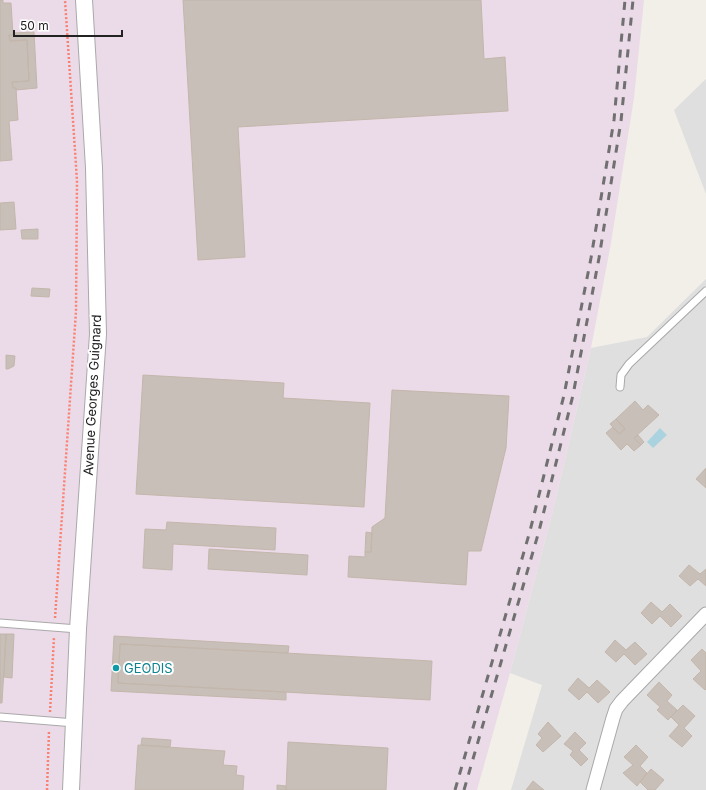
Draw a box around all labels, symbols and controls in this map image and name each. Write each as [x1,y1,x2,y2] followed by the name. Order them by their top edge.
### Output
[14,12,122,38] scale bar
[20,18,49,33] text: 50 m
[80,314,104,476] street label: Avenue Georges Guignard
[124,660,173,676] place label: GEODIS
[111,663,121,673] marker: GEODIS

